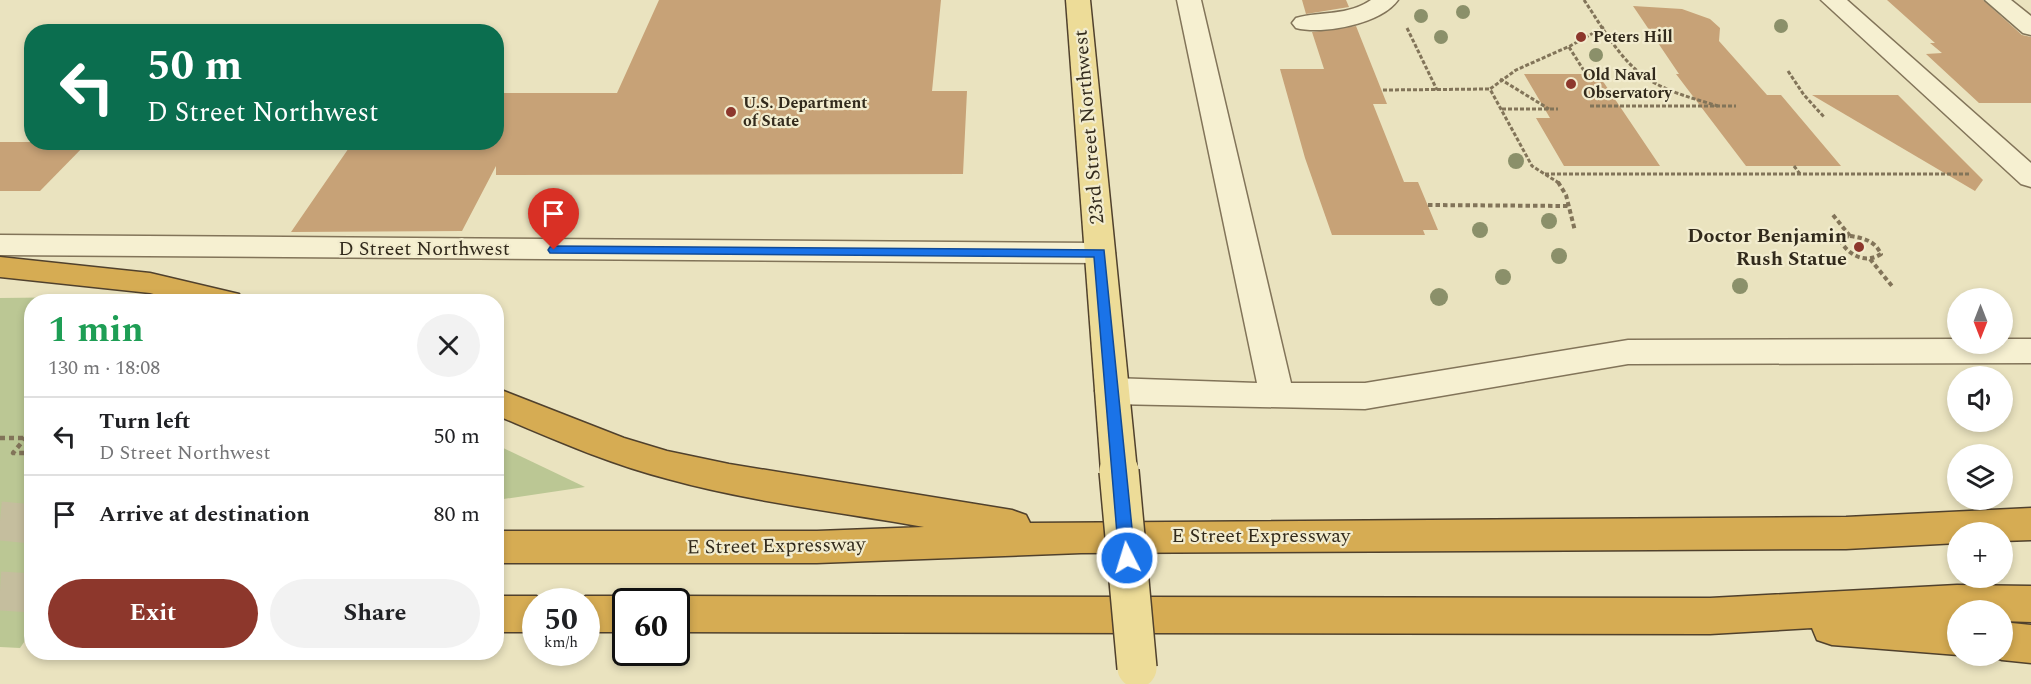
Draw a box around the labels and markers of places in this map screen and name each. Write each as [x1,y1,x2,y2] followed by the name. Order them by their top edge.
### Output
[1593,25,1673,49] place label: Peters Hill
[1574,30,1588,44] marker: Peters Hill
[1583,63,1673,105] place label: Old Naval Observatory
[1564,77,1578,91] marker: Old Naval Observatory
[743,91,868,133] place label: U.S. Department of State
[724,105,738,119] marker: U.S. Department of State
[528,188,579,250] pin
[1687,221,1847,274] place label: Doctor Benjamin Rush Statue
[1852,240,1866,254] marker: Doctor Benjamin Rush Statue

